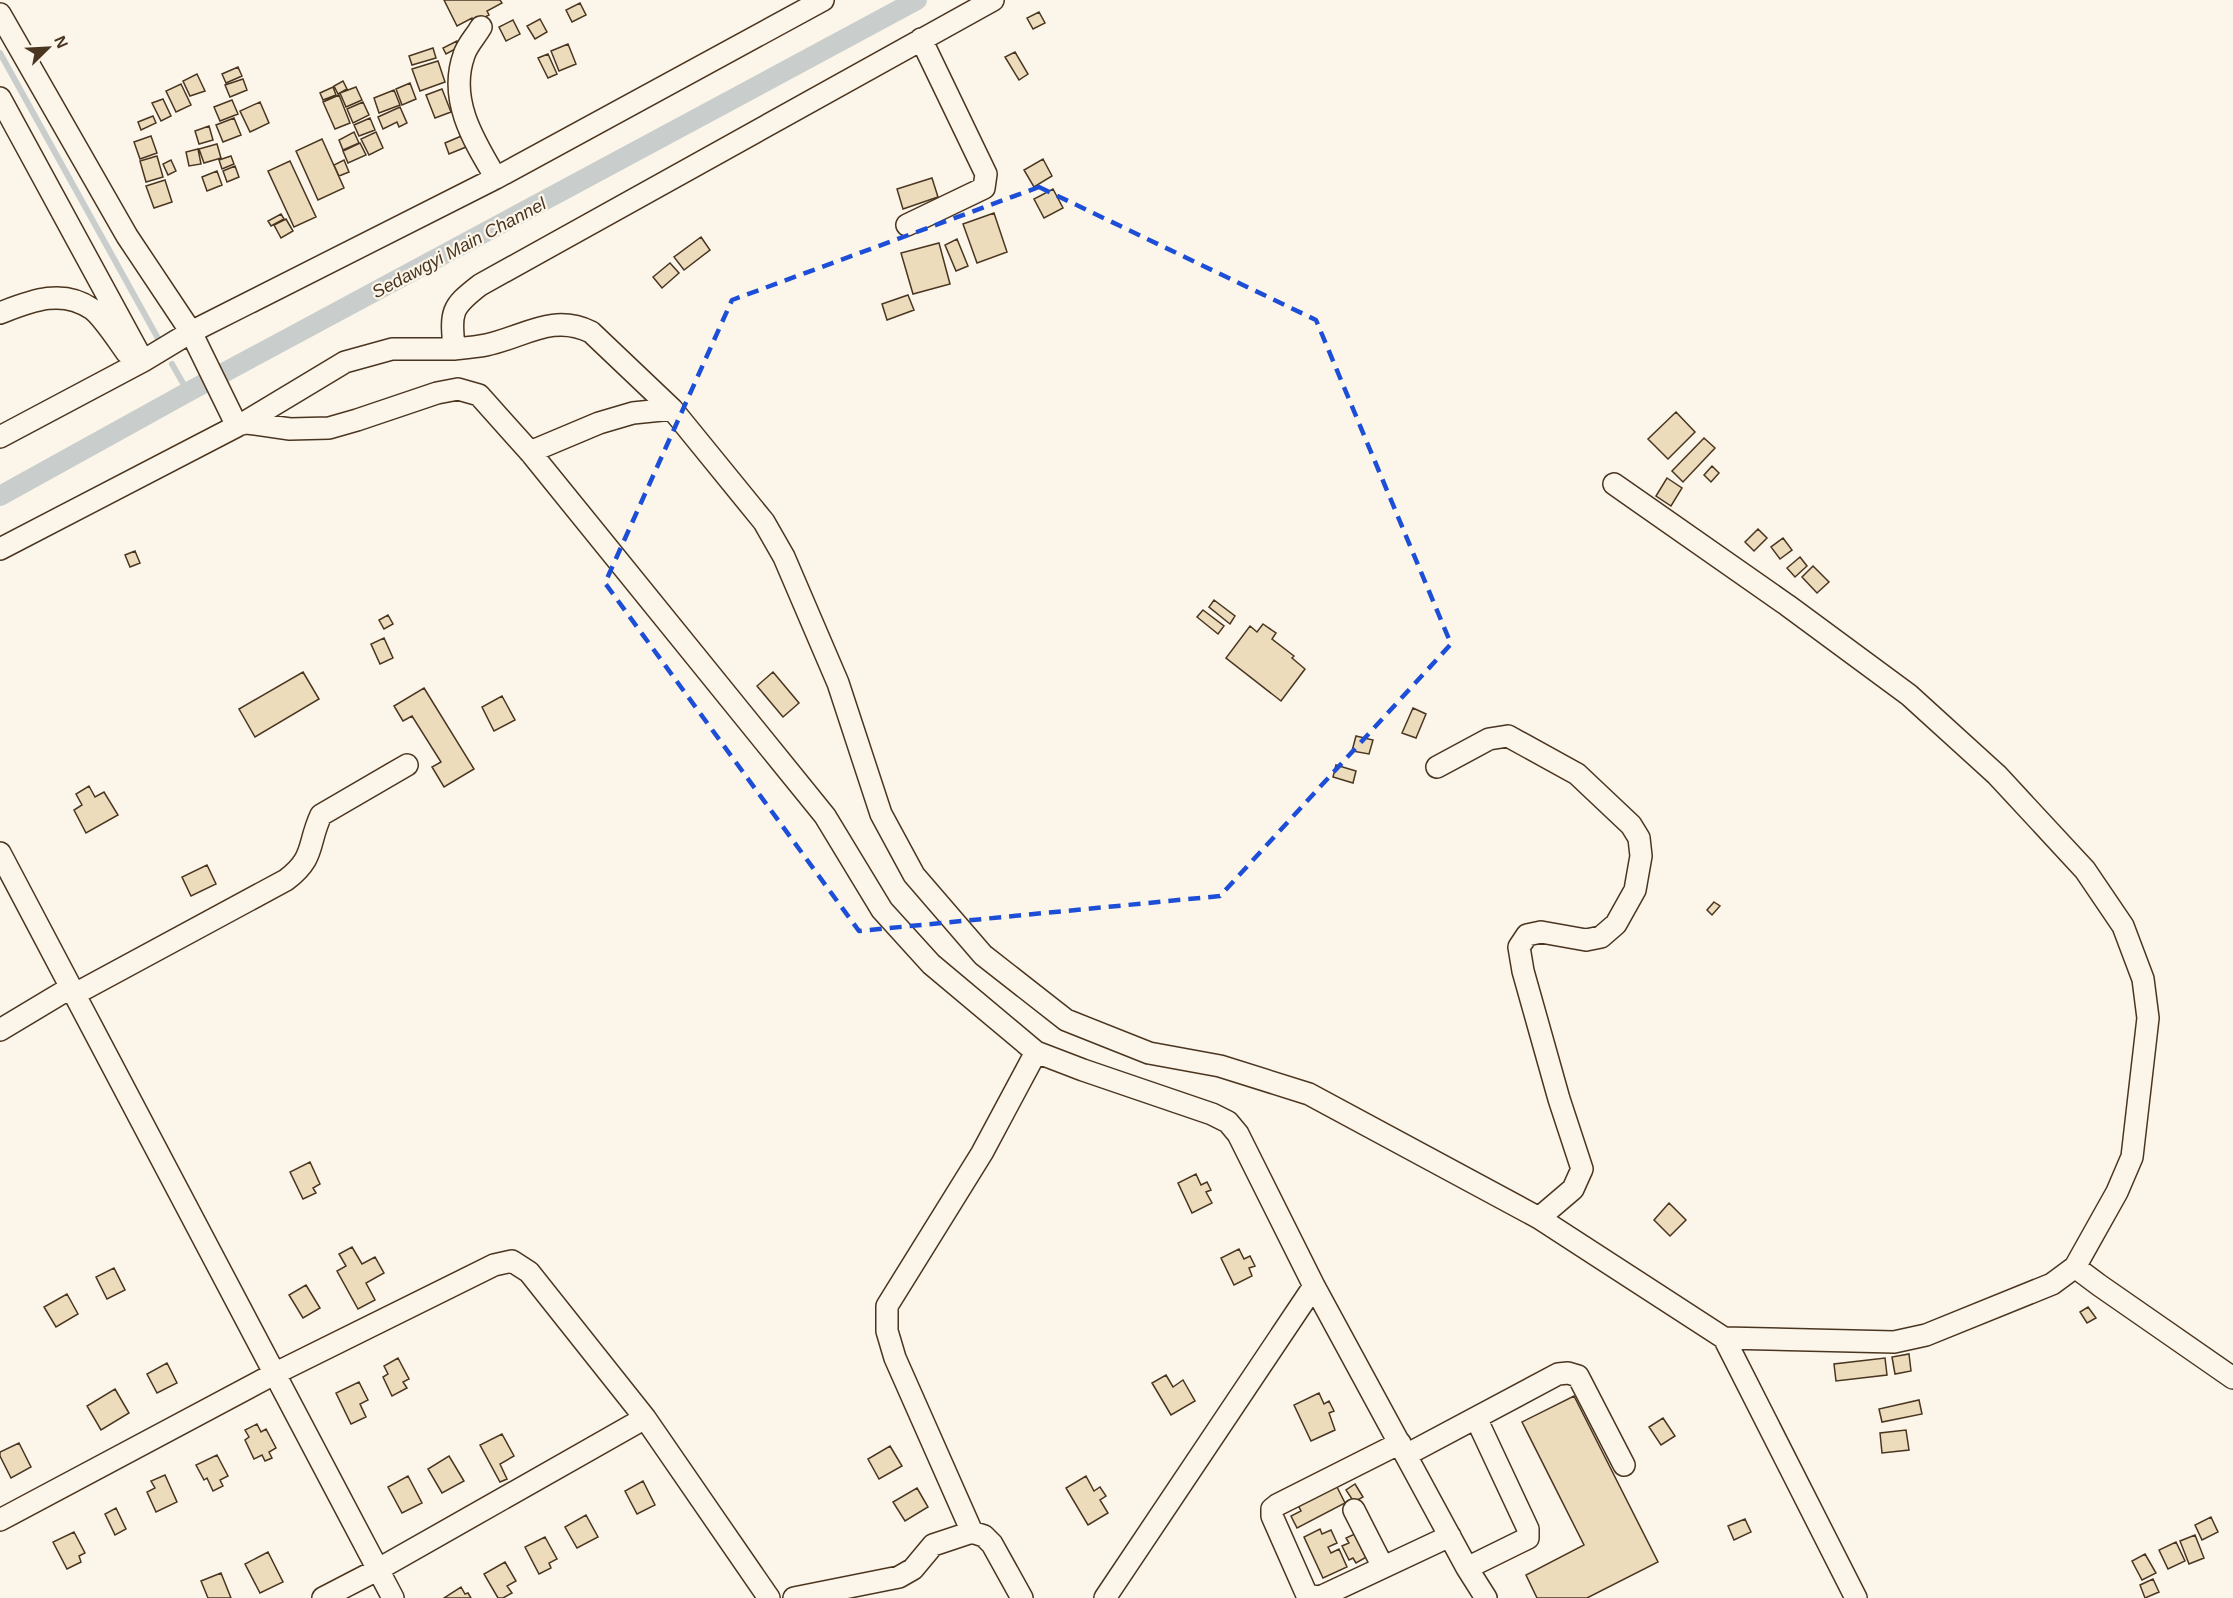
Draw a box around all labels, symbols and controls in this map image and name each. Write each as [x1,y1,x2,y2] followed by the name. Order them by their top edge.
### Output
[18,18,78,78] north arrow
[51,33,71,51] text: N
[369,193,550,302] water label: Sedawgyi Main Channel

